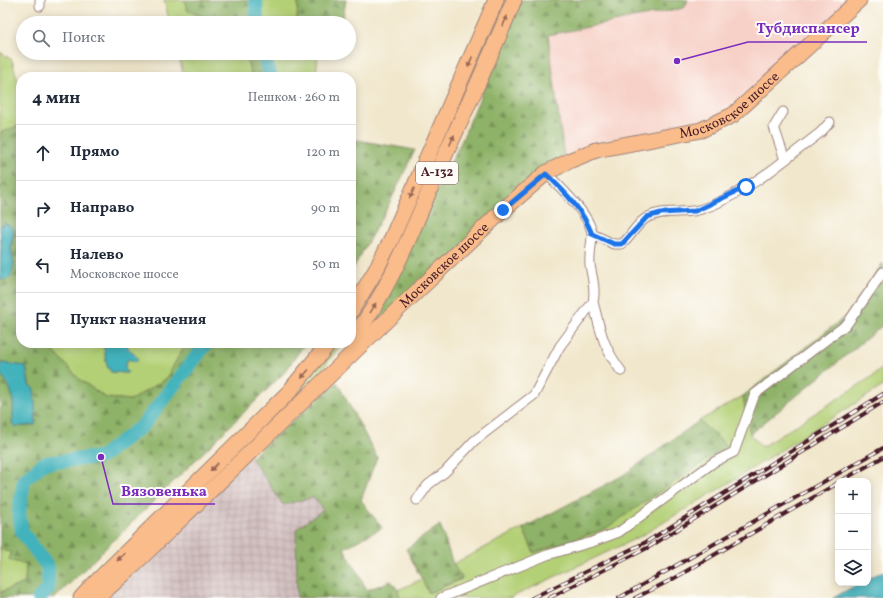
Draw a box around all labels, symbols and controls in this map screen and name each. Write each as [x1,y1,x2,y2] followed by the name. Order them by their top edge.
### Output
[503,15,509,27] one-way arrow
[748,15,867,42] callout: Тубдиспансер
[16,16,356,60] search box
[756,19,860,40] text: Тубдиспансер
[30,27,52,49] icon: search
[62,28,105,49] text: Поиск
[467,56,473,68] one-way arrow
[678,67,784,143] street label: Московское шоссе
[32,87,80,110] text: 4 мин
[248,89,340,107] text: Пешком · 260 m
[449,134,455,145] one-way arrow
[32,142,54,164] icon: ahead
[70,142,119,163] text: Прямо
[306,144,340,162] text: 120 m
[416,162,458,184] road number: А-132
[737,178,755,196] route start
[409,188,415,199] one-way arrow
[32,198,54,220] icon: right
[70,198,134,219] text: Направо
[311,200,340,218] text: 90 m
[494,201,512,219] route end
[395,218,494,313] street label: Московское шоссе
[70,245,124,266] text: Налево
[32,254,54,276] icon: left
[312,256,340,274] text: 50 m
[70,266,179,284] text: Московское шоссе
[369,302,376,314] one-way arrow
[32,310,54,332] icon: arrive
[70,310,206,331] text: Пункт назначения
[300,368,309,379] one-way arrow
[209,462,219,472] one-way arrow
[113,477,215,504] callout: Вязовенька
[835,478,871,586] map controls
[835,478,871,514] button: +
[121,482,207,503] text: Вязовенька
[835,514,871,550] button: −
[835,550,871,586] button: layers
[116,553,126,562] one-way arrow

